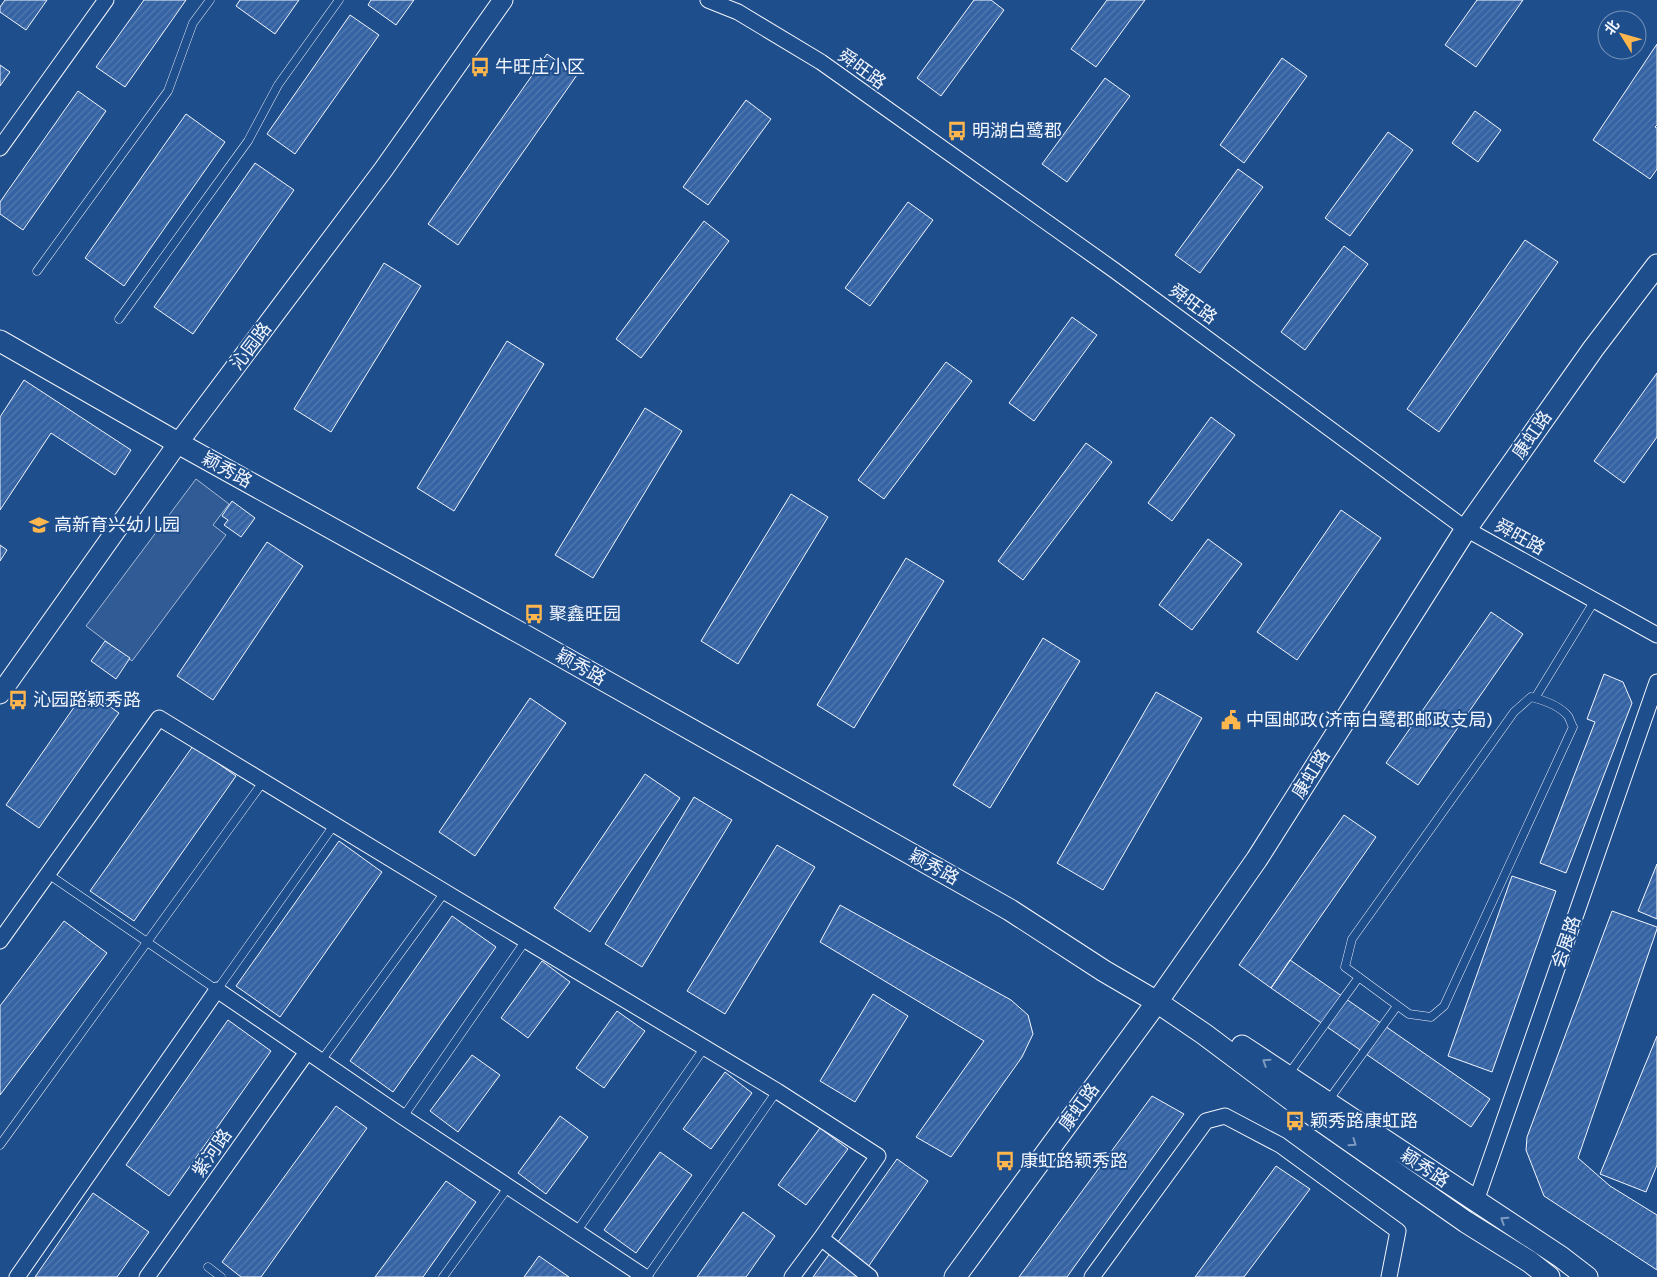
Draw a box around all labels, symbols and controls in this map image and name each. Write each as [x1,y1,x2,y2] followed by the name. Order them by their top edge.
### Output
[1597,10,1647,60] north arrow
[1601,17,1623,38] text: 北
[834,44,890,94] street label: 舜旺路
[469,56,491,78] bus stop icon: 牛旺庄小区
[495,56,585,78] place label: 牛旺庄小区
[946,120,968,142] bus stop icon: 明湖白鹭郡
[972,120,1062,142] place label: 明湖白鹭郡
[1165,279,1221,329] street label: 舜旺路
[226,318,276,374] street label: 沁园路
[1508,407,1556,463] street label: 康虹路
[198,447,256,493] street label: 颖秀路
[28,514,50,536] school or university icon: 高新育兴幼儿园
[54,514,180,536] place label: 高新育兴幼儿园
[1491,514,1549,560] street label: 舜旺路
[523,603,545,625] bus stop icon: 聚鑫旺园
[549,603,621,625] place label: 聚鑫旺园
[552,644,610,690] street label: 颖秀路
[7,689,29,711] bus stop icon: 沁园路颖秀路
[33,689,141,711] place label: 沁园路颖秀路
[1220,709,1242,731] public building icon: 中国邮政(济南白鹭郡邮政支局)
[1246,709,1493,731] place label: 中国邮政(济南白鹭郡邮政支局)
[1287,745,1335,803] street label: 康虹路
[905,844,963,890] street label: 颖秀路
[1547,913,1585,971] street label: 会展路
[1263,1059,1272,1069] one-way arrow
[1054,1079,1104,1135] street label: 康虹路
[1284,1110,1306,1132] bus stop icon: 颖秀路康虹路
[1310,1110,1418,1132] place label: 颖秀路康虹路
[188,1125,236,1181] street label: 紫河路
[1347,1137,1357,1146] one-way arrow
[1396,1144,1454,1192] street label: 颖秀路
[994,1150,1016,1172] bus stop icon: 康虹路颖秀路
[1020,1150,1128,1172] place label: 康虹路颖秀路
[1500,1217,1510,1226] one-way arrow

